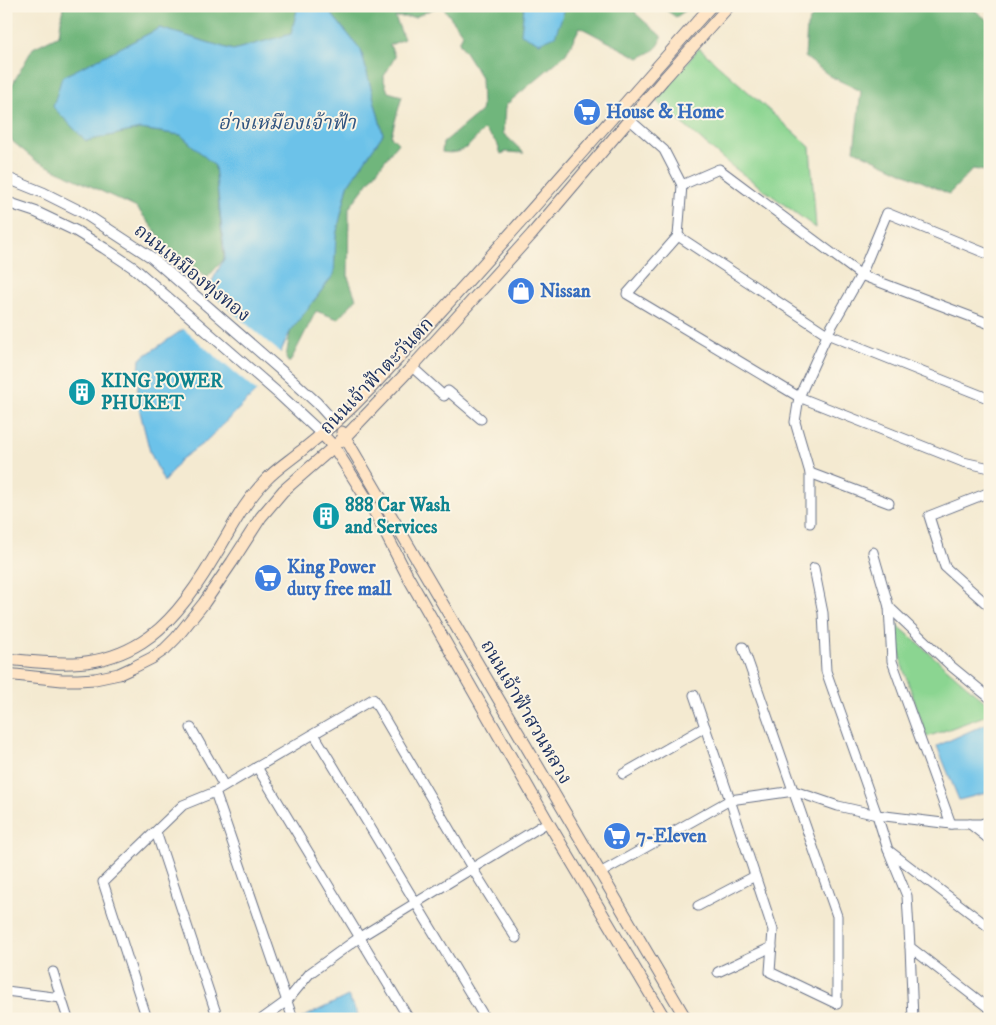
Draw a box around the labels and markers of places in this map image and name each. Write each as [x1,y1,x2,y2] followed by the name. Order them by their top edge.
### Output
[572,97,602,127] supermarket icon: House & Home
[606,101,724,124] place label: House & Home
[506,276,536,306] shop icon: Nissan
[540,280,592,303] place label: Nissan
[101,370,223,415] place label: KING POWER PHUKET
[67,377,97,407] building icon: KING POWER PHUKET
[345,494,451,539] place label: 888 Car Wash and Services
[311,501,341,531] building icon: 888 Car Wash and Services
[287,556,392,601] place label: King Power duty free mall
[253,563,283,593] supermarket icon: King Power duty free mall
[602,821,632,851] supermarket icon: 7-Eleven
[636,825,708,848] place label: 7-Eleven

